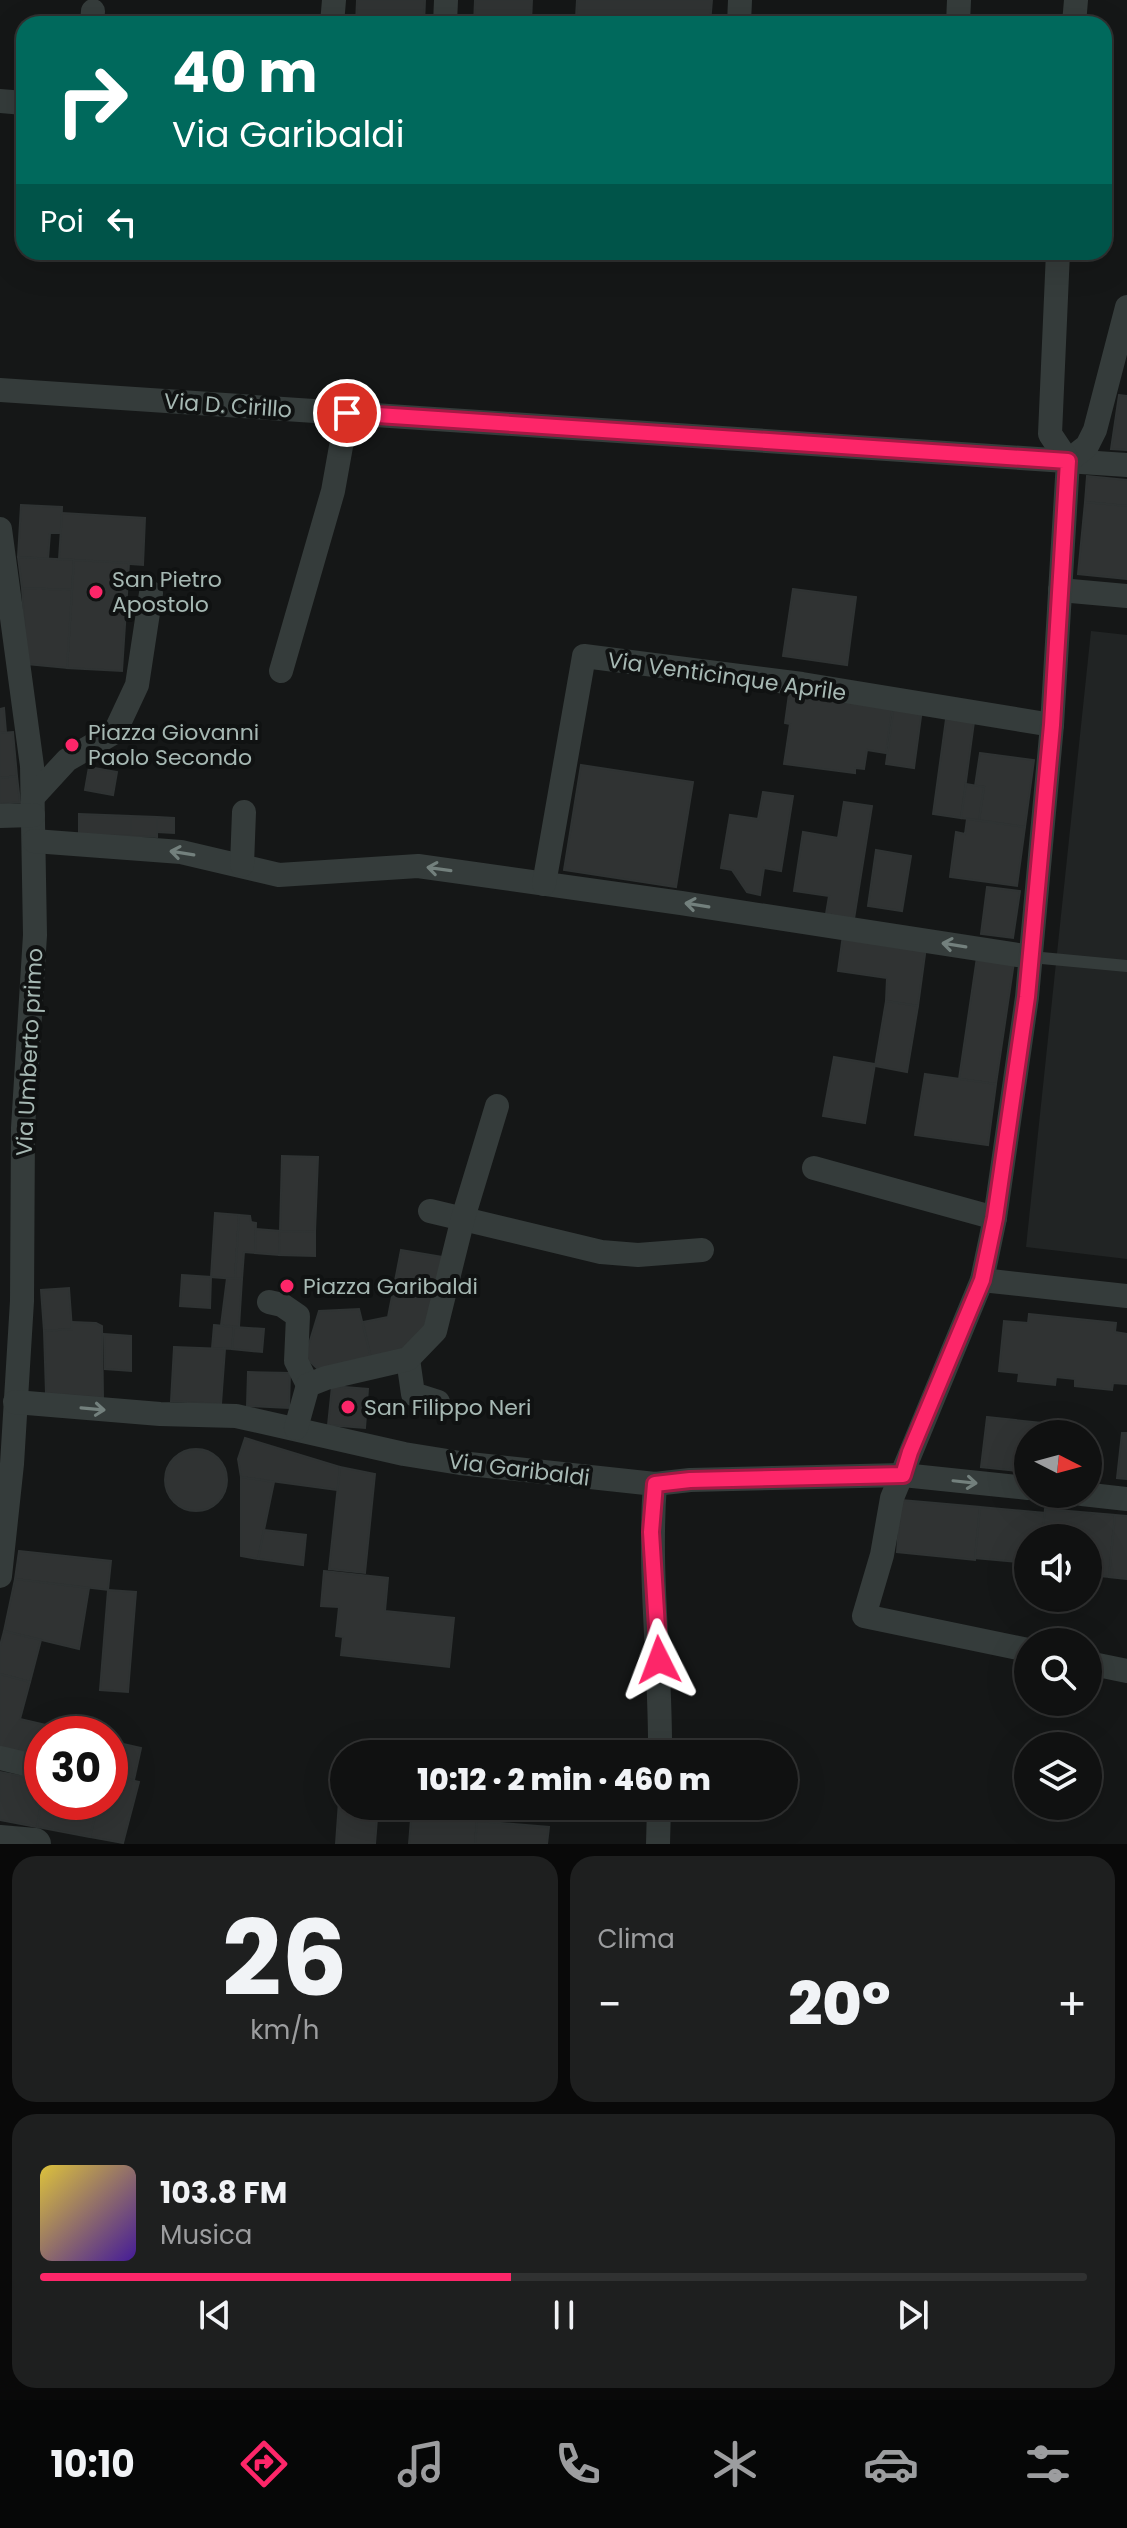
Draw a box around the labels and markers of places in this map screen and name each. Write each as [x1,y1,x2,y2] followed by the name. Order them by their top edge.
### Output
[313,379,381,447] pin
[112,564,222,620] place label: San Pietro Apostolo
[87,583,105,601] marker: San Pietro Apostolo
[88,717,259,773] place label: Piazza Giovanni Paolo Secondo
[63,736,81,754] marker: Piazza Giovanni Paolo Secondo
[303,1271,478,1302] place label: Piazza Garibaldi
[278,1277,296,1295] marker: Piazza Garibaldi
[364,1392,532,1423] place label: San Filippo Neri
[339,1398,357,1416] marker: San Filippo Neri

